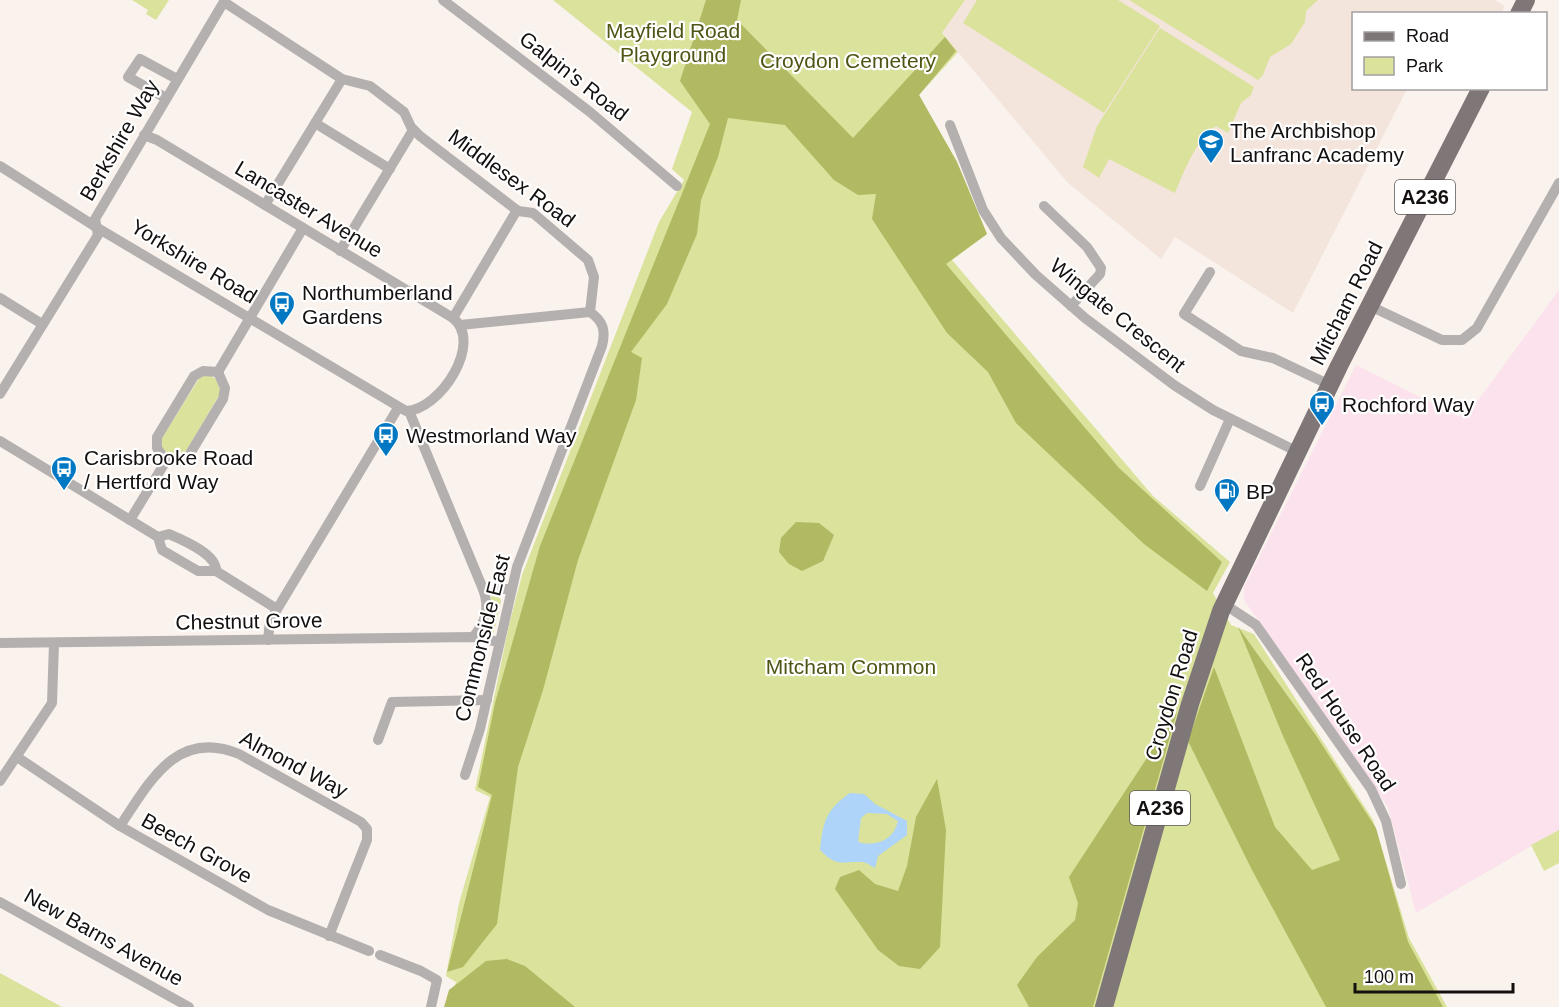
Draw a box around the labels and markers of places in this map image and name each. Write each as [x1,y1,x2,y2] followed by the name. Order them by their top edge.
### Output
[1230,119,1404,166] place label: The Archbishop Lanfranc Academy
[1196,127,1226,165] school or university icon: The Archbishop Lanfranc Academy
[302,281,453,328] place label: Northumberland Gardens
[267,289,297,327] bus stop icon: Northumberland Gardens
[1307,389,1337,427] bus stop icon: Rochford Way
[1342,393,1475,416] place label: Rochford Way
[371,420,401,458] bus stop icon: Westmorland Way
[406,424,577,447] place label: Westmorland Way
[84,446,253,493] place label: Carisbrooke Road / Hertford Way
[49,454,79,492] bus stop icon: Carisbrooke Road / Hertford Way
[1212,476,1242,514] fuel station icon: BP
[1246,480,1274,503] place label: BP

